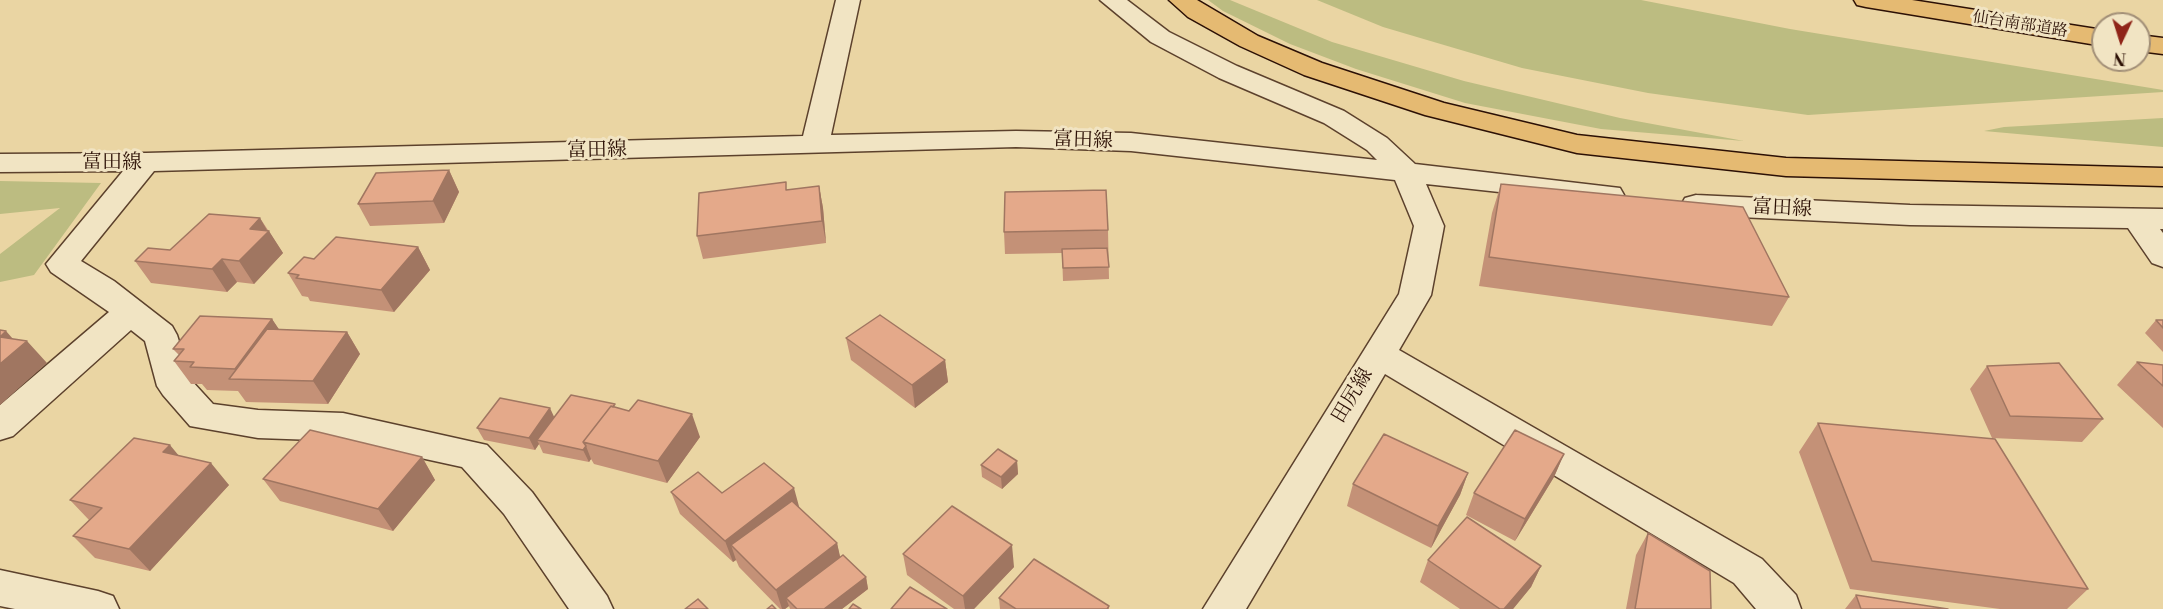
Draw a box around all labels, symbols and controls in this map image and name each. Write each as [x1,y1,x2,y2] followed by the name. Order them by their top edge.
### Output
[1971,8,2069,42] street label: 仙台南部道路
[2091,12,2151,72] north arrow
[2113,48,2127,68] text: N
[1053,128,1113,154] street label: 富田線
[567,138,627,164] street label: 富田線
[82,151,142,175] street label: 富田線
[1751,195,1813,223] street label: 富田線
[1327,364,1379,428] street label: 田尻線

